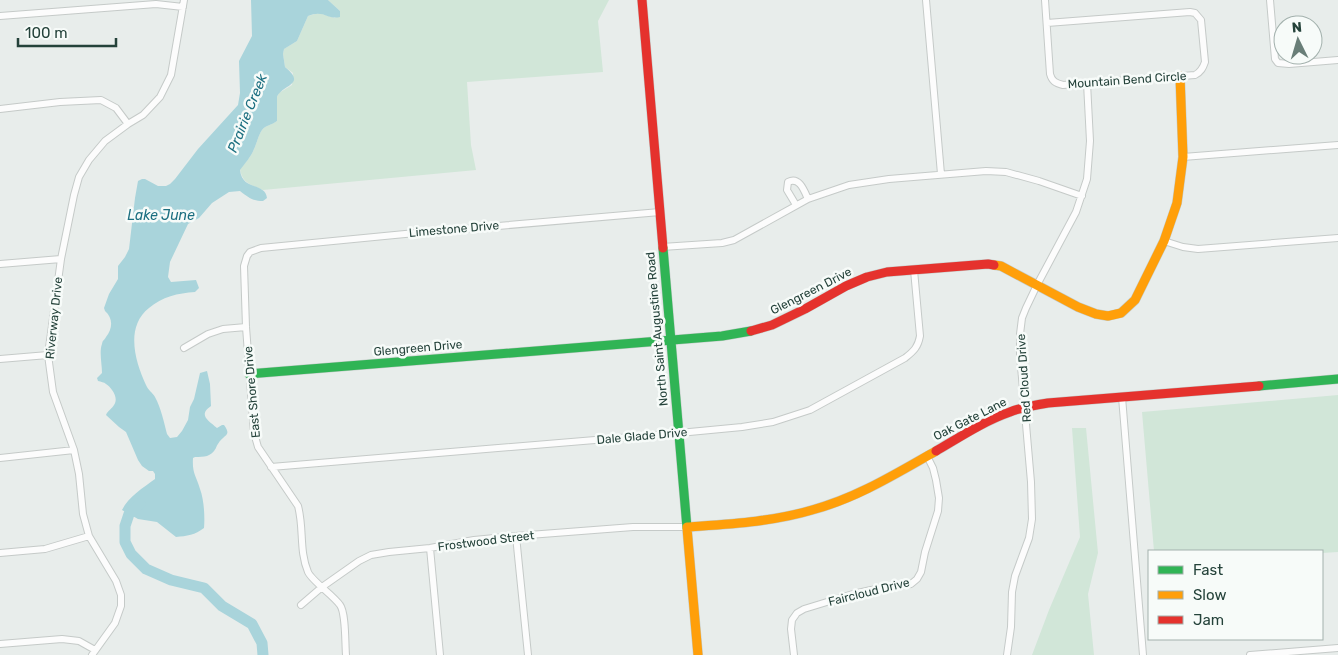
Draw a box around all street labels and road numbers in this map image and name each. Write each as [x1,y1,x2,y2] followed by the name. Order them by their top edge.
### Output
[1067,69,1187,91] street label: Mountain Bend Circle
[408,218,500,240] street label: Limestone Drive
[643,251,671,407] street label: North Saint Augustine Road
[768,264,854,317] street label: Glengreen Drive
[43,276,65,360] street label: Riverway Drive
[1014,333,1034,423] street label: Red Cloud Drive
[373,337,463,359] street label: Glengreen Drive
[241,345,263,439] street label: East Shore Drive
[931,394,1009,443] street label: Oak Gate Lane
[596,425,688,447] street label: Dale Glade Drive
[437,528,535,554] street label: Frostwood Street
[827,575,911,609] street label: Faircloud Drive

